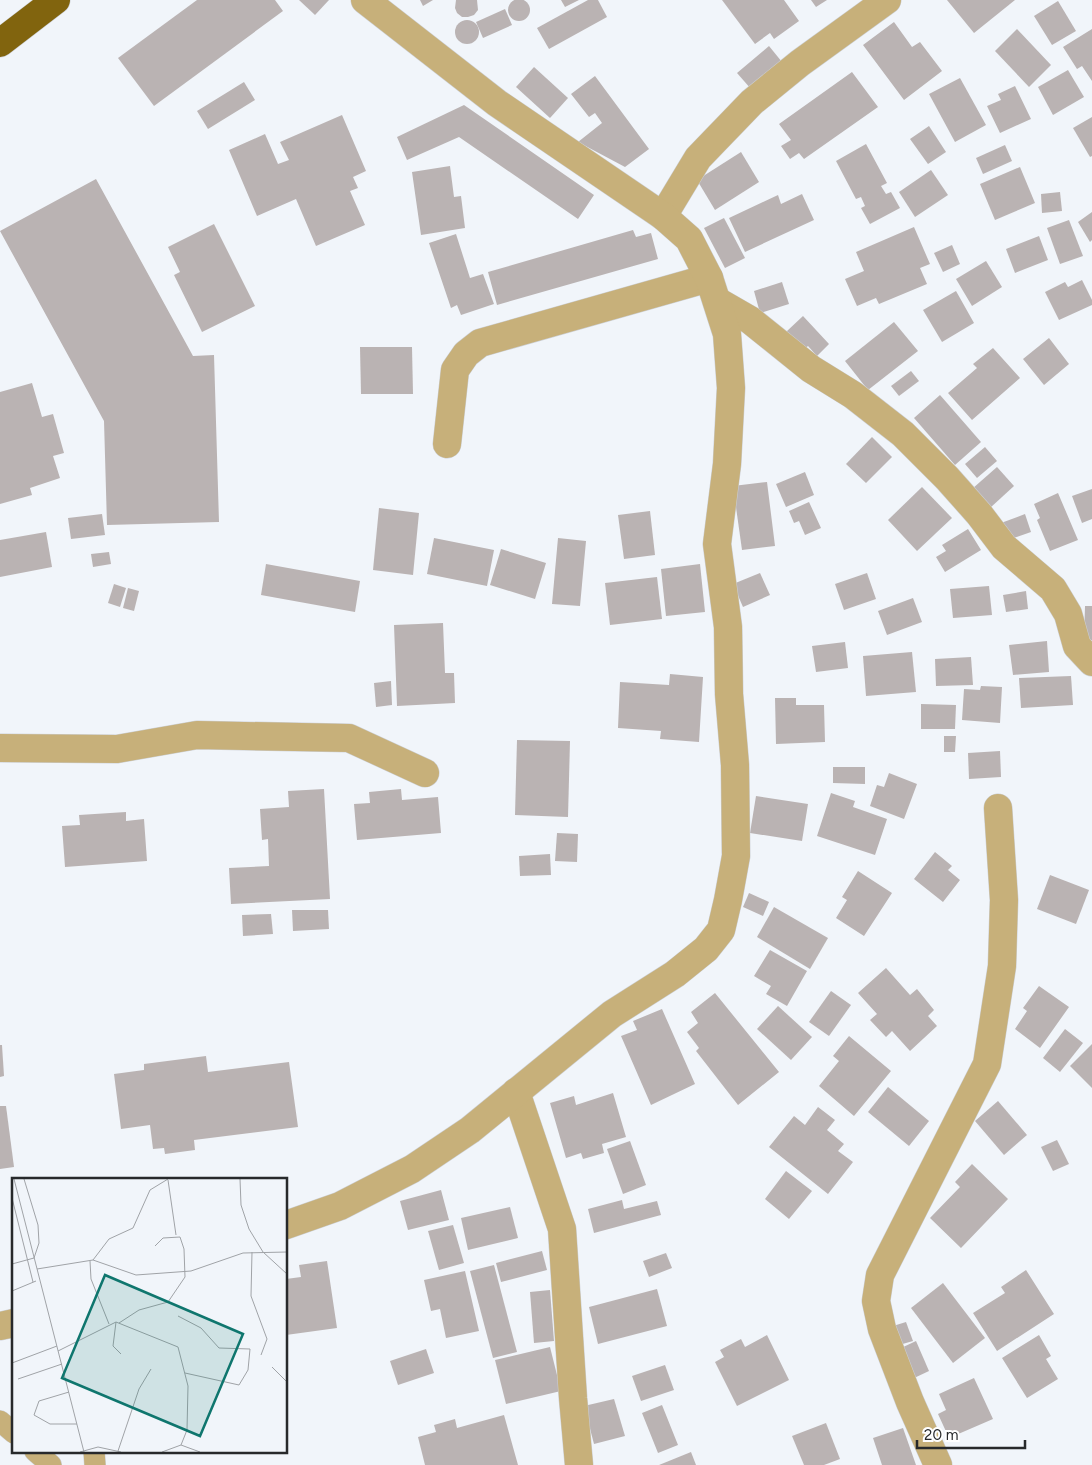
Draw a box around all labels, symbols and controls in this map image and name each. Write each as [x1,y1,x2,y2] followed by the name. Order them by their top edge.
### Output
[12,1178,288,1452] inset map
[917,1418,1024,1450] scale bar
[924,1426,958,1444] text: 20 m

